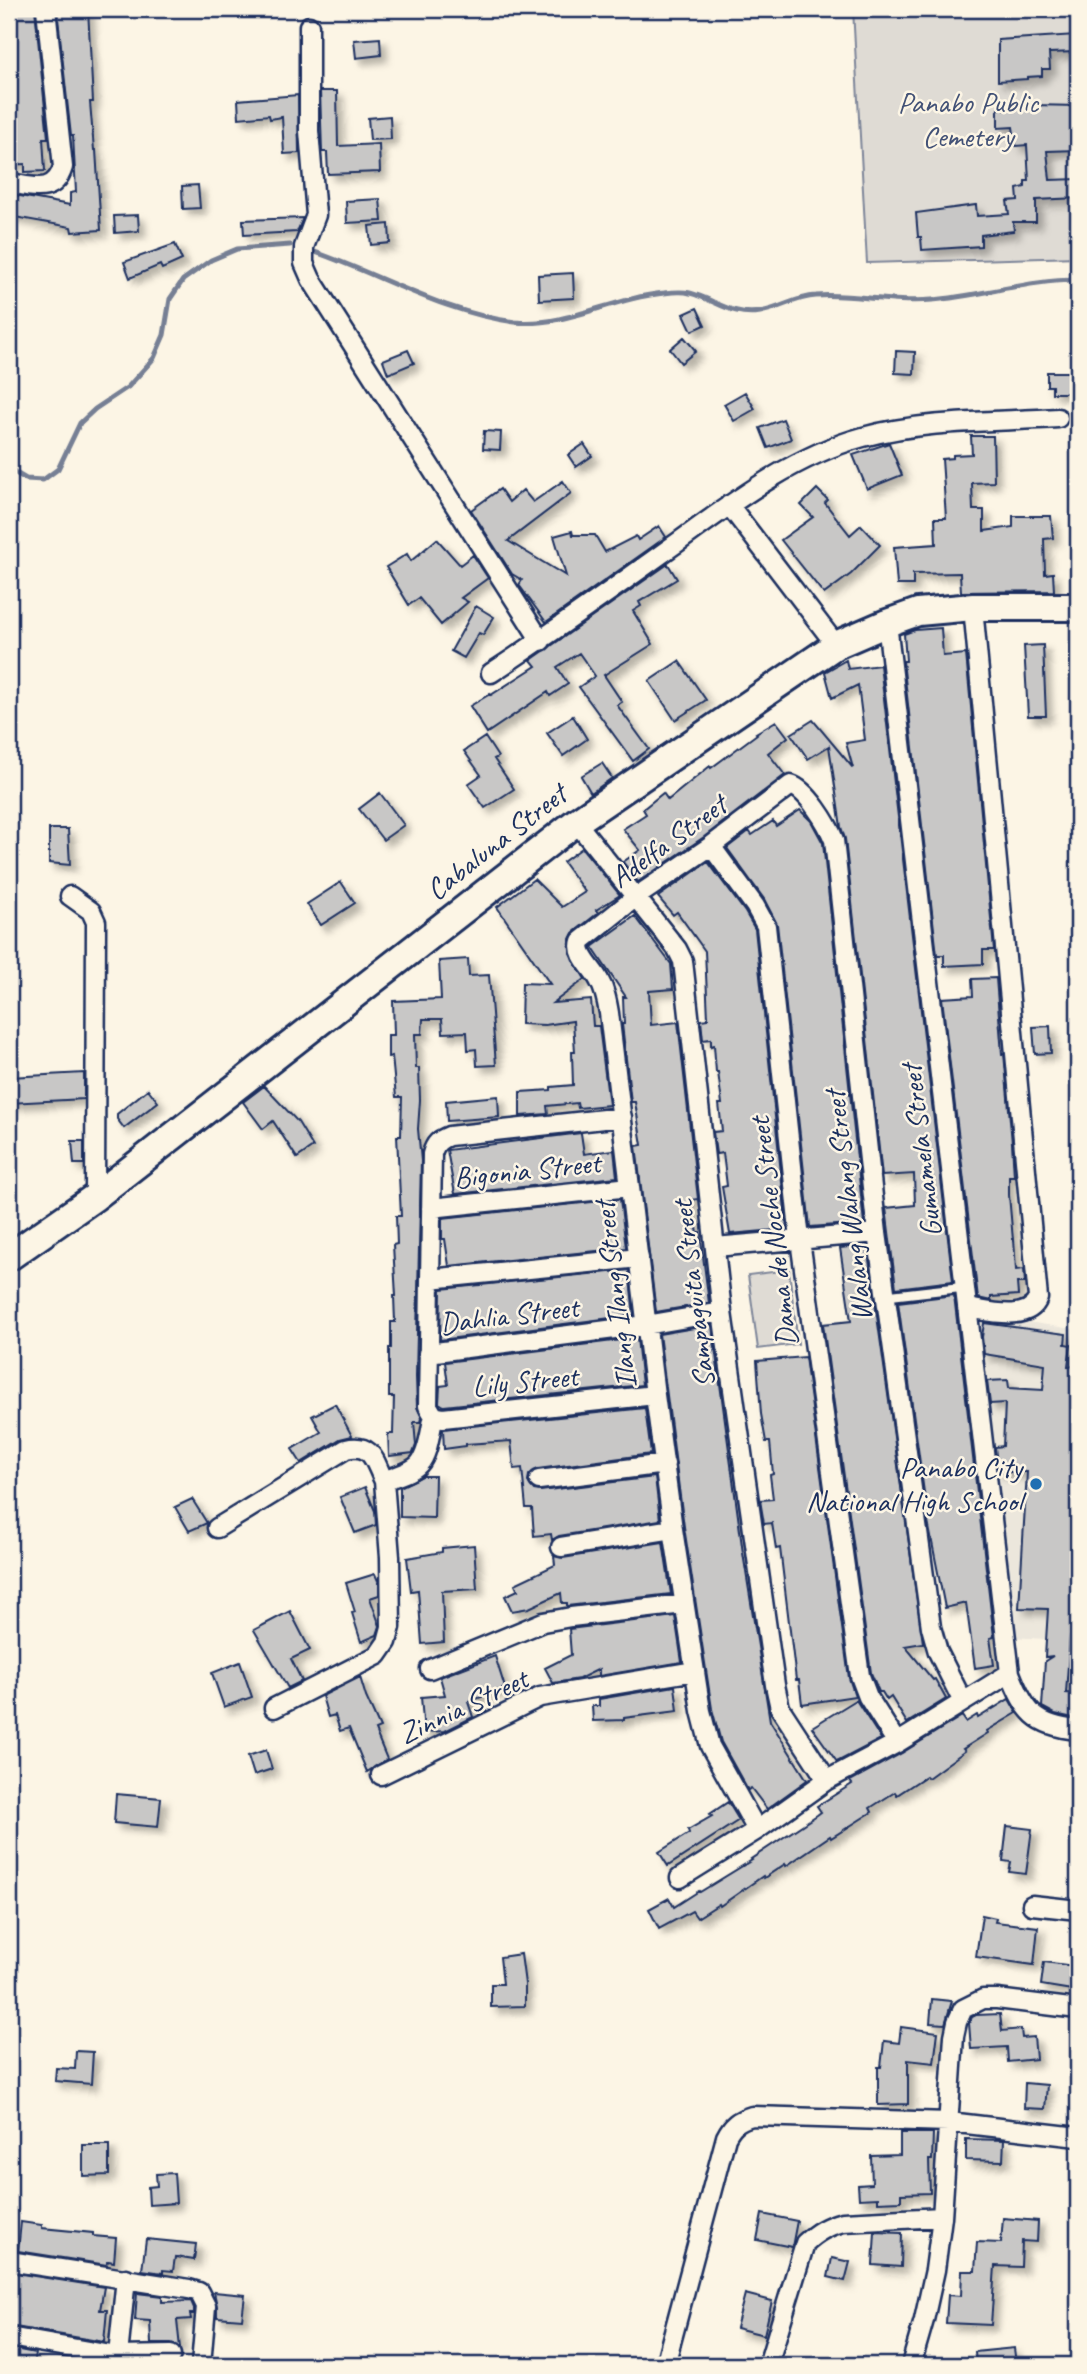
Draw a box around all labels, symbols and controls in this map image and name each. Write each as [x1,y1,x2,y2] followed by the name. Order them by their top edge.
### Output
[898,83,1040,155] park label: Panabo Public Cemetery
[418,773,577,909] street label: Cabaluna Street
[602,784,737,896] street label: Adelfa Street
[891,1059,950,1239] street label: Gumamela Street
[815,1084,881,1323] street label: Walang Walang Street
[740,1112,806,1349] street label: Dama de Noche Street
[452,1143,605,1197] street label: Bigonia Street
[584,1195,645,1391] street label: Ilang Ilang Street
[662,1195,723,1390] street label: Sampaguita Street
[438,1287,584,1342] street label: Dahlia Street
[470,1356,583,1405] street label: Lily Street
[806,1448,1027,1520] place label: Panabo City National High School
[1028,1476,1044,1492] marker: Panabo City National High School
[392,1658,536,1752] street label: Zinnia Street

